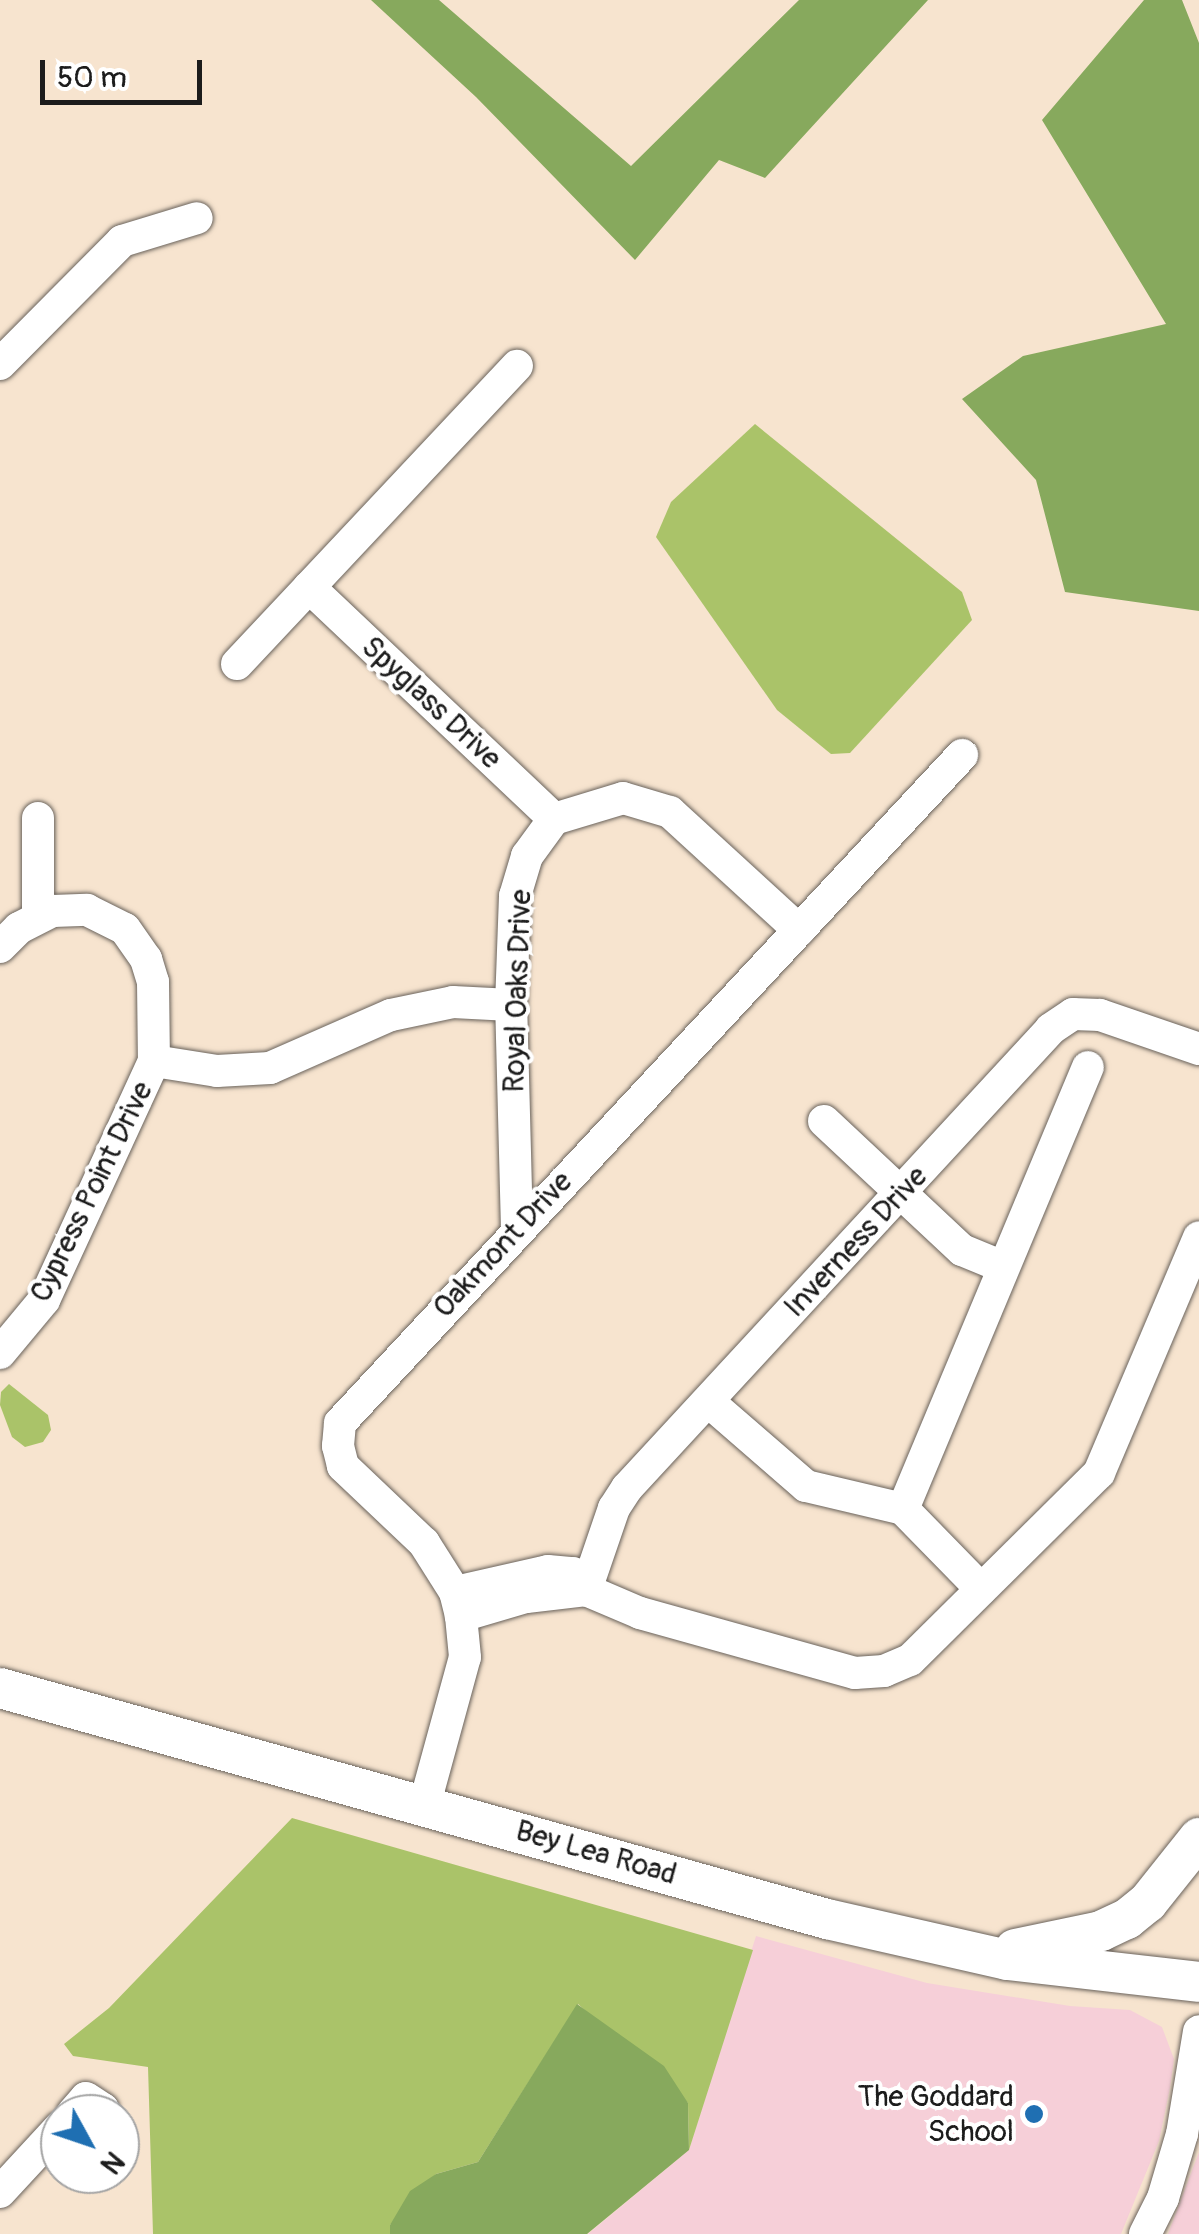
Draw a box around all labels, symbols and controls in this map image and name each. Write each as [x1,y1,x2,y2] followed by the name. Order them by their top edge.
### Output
[45,40,208,102] scale bar
[57,59,127,96] text: 50 m
[354,629,508,777] street label: Spyglass Drive
[496,889,540,1093] street label: Royal Oaks Drive
[23,1076,161,1308] street label: Cypress Point Drive
[777,1159,935,1325] street label: Inverness Drive
[426,1164,580,1326] street label: Oakmont Drive
[512,1813,680,1893] street label: Bey Lea Road
[858,2079,1014,2150] place label: The Goddard School
[40,2094,140,2194] north arrow
[1023,2103,1045,2125] marker: The Goddard School
[92,2144,131,2181] text: N

